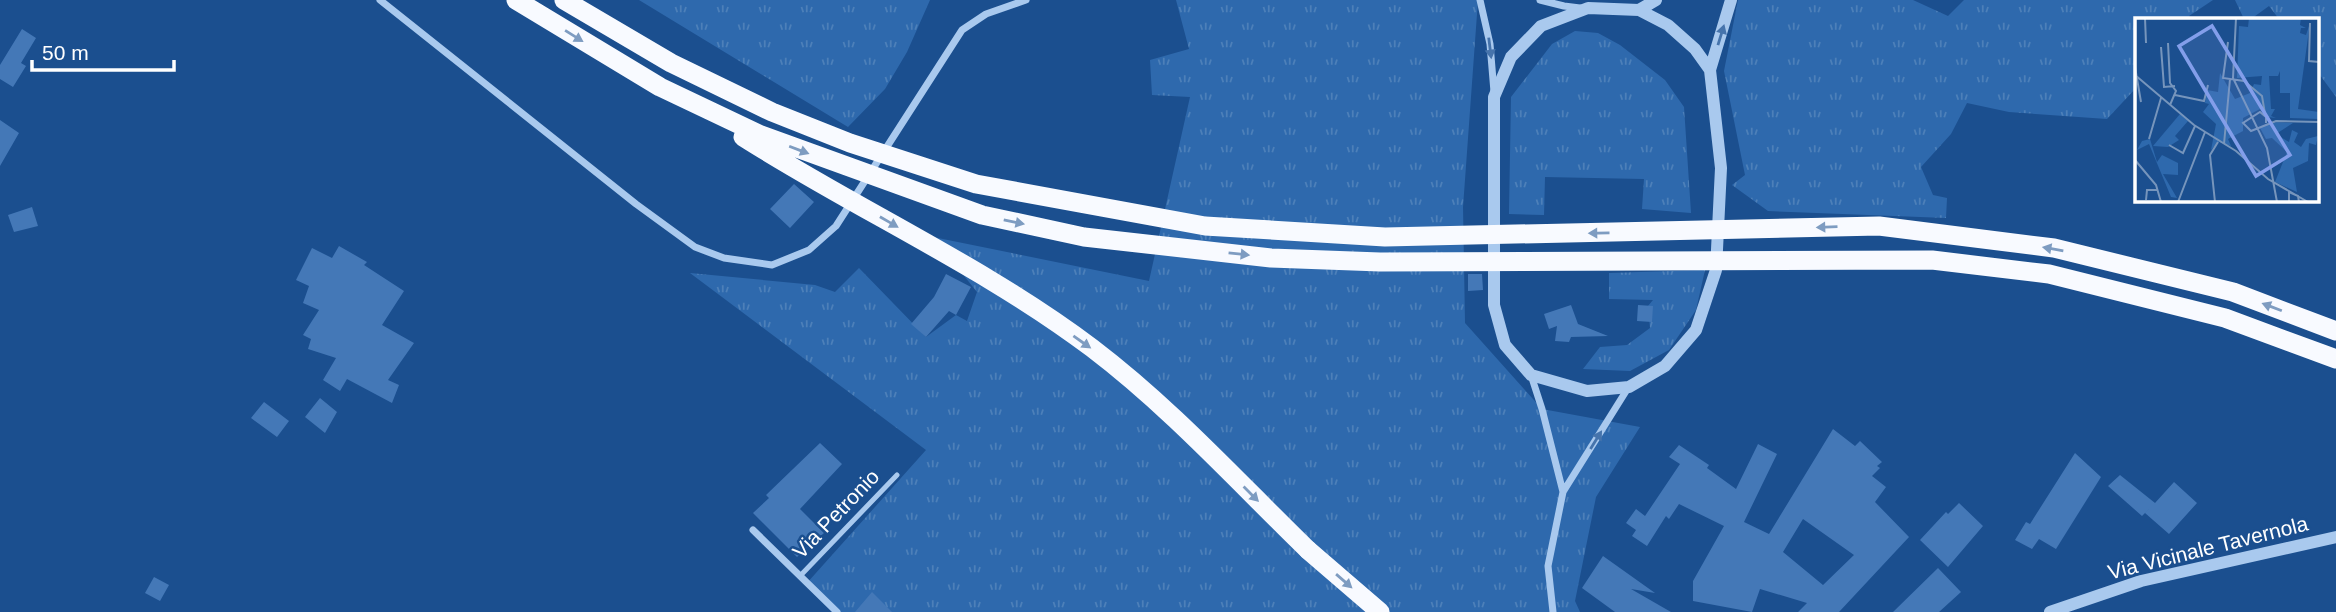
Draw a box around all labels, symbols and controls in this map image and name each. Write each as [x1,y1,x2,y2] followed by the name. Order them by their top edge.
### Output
[2135,18,2318,201] inset map
[1716,24,1726,45] one-way arrow
[32,28,173,72] scale bar
[565,30,584,43] one-way arrow
[1484,37,1495,59] one-way arrow
[42,41,89,64] text: 50 m
[788,145,809,156] one-way arrow
[879,216,898,228] one-way arrow
[1003,216,1025,227] one-way arrow
[1815,222,1837,233] one-way arrow
[1588,228,1610,239] one-way arrow
[2042,243,2064,254] one-way arrow
[1228,249,1250,260] one-way arrow
[2262,301,2283,312] one-way arrow
[1073,335,1091,349] one-way arrow
[1589,430,1602,449] one-way arrow
[788,465,884,563] street label: Via Petronio
[1243,485,1260,502] one-way arrow
[2105,511,2311,584] street label: Via Vicinale Tavernola
[1335,573,1353,589] one-way arrow

